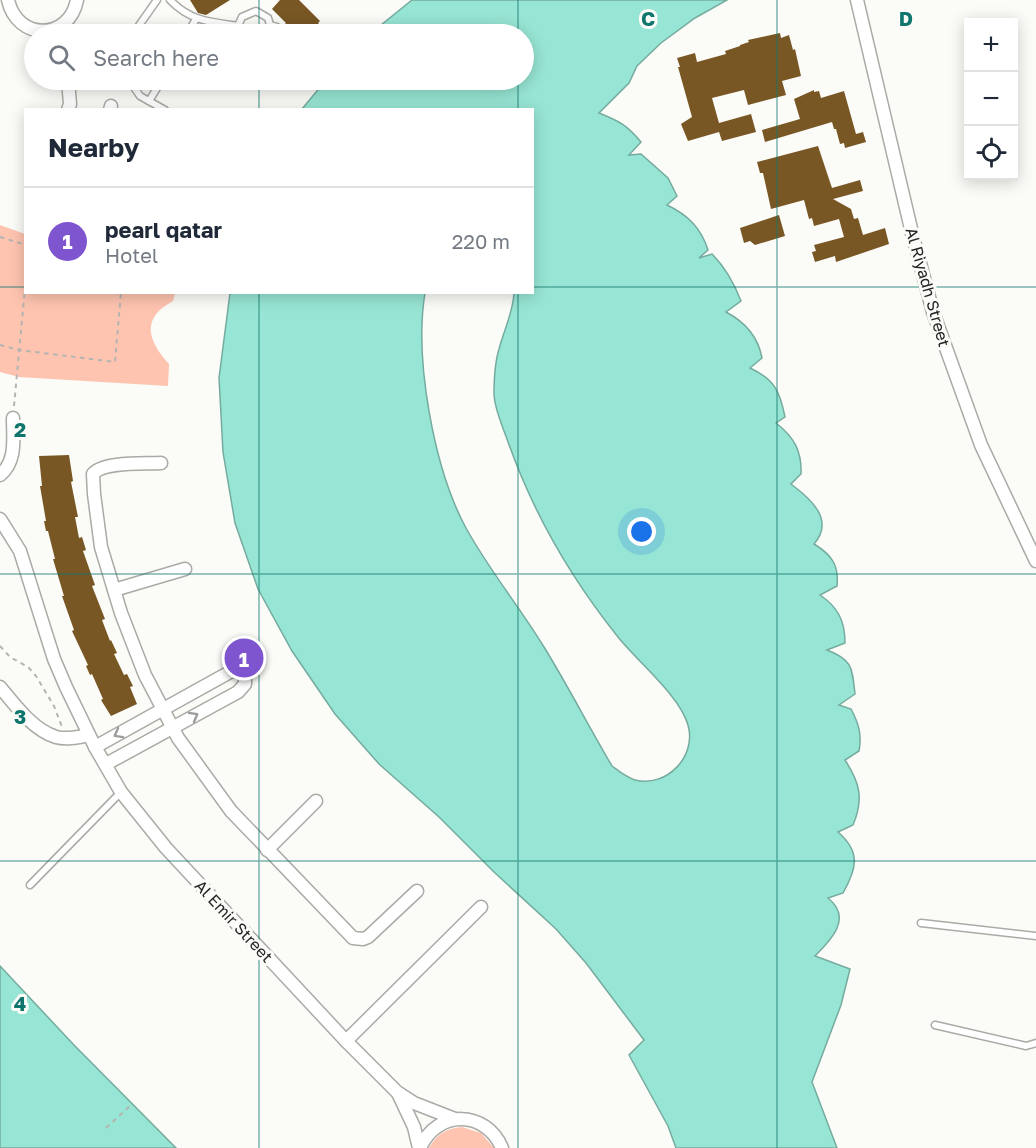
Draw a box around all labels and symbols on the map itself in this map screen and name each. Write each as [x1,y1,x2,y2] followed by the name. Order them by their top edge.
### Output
[641,6,655,30] text: C
[899,6,913,30] text: D
[901,225,955,349] street label: Al Riyadh Street
[14,417,26,441] text: 2
[627,517,656,546] your location
[224,636,264,680] pin: 1
[14,704,26,728] text: 3
[187,712,198,723] one-way arrow
[114,727,124,738] one-way arrow
[191,876,277,966] street label: Al Emir Street
[14,991,26,1015] text: 4

